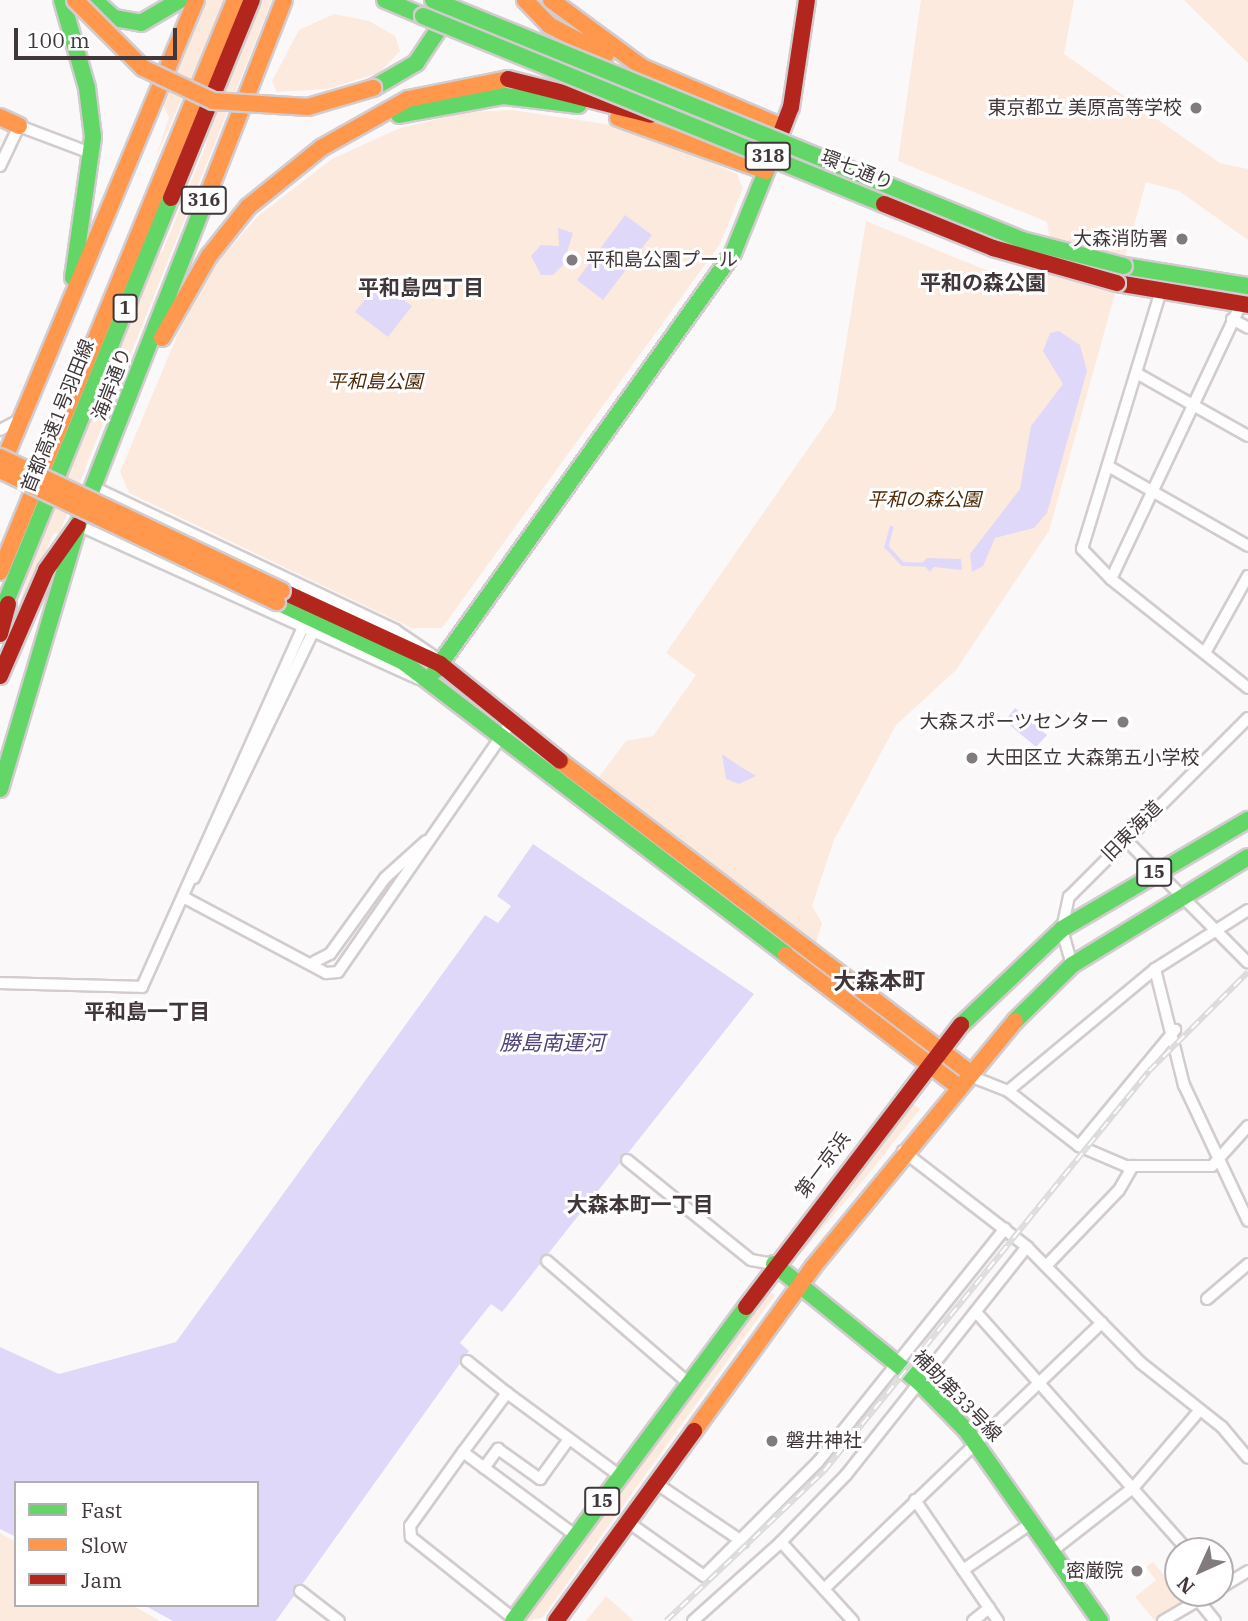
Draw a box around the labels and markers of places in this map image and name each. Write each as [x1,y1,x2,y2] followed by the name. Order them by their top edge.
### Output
[988,97,1182,119] place label: 東京都立 美原高等学校
[1188,100,1204,116] marker: 東京都立 美原高等学校
[1073,228,1168,250] place label: 大森消防署
[1174,231,1190,247] marker: 大森消防署
[586,249,738,271] place label: 平和島公園プール
[564,252,580,268] marker: 平和島公園プール
[919,711,1109,733] place label: 大森スポーツセンター
[1115,714,1131,730] marker: 大森スポーツセンター
[986,747,1199,769] place label: 大田区立 大森第五小学校
[964,750,980,766] marker: 大田区立 大森第五小学校
[786,1430,862,1452] place label: 磐井神社
[764,1433,780,1449] marker: 磐井神社
[1066,1560,1123,1582] place label: 密厳院
[1129,1563,1145,1579] marker: 密厳院

